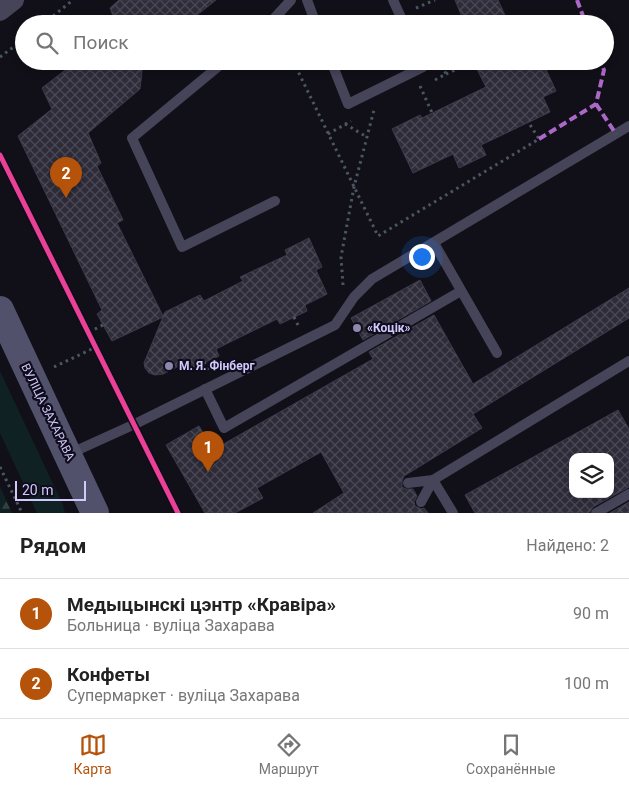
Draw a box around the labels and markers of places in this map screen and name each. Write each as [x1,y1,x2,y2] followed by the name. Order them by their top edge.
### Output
[50,157,82,198] pin: 2
[367,321,411,335] place label: «Коцік»
[351,322,363,334] marker: «Коцік»
[179,359,254,373] place label: М. Я. Фінберг
[163,360,175,372] marker: М. Я. Фінберг
[192,431,224,472] pin: 1

